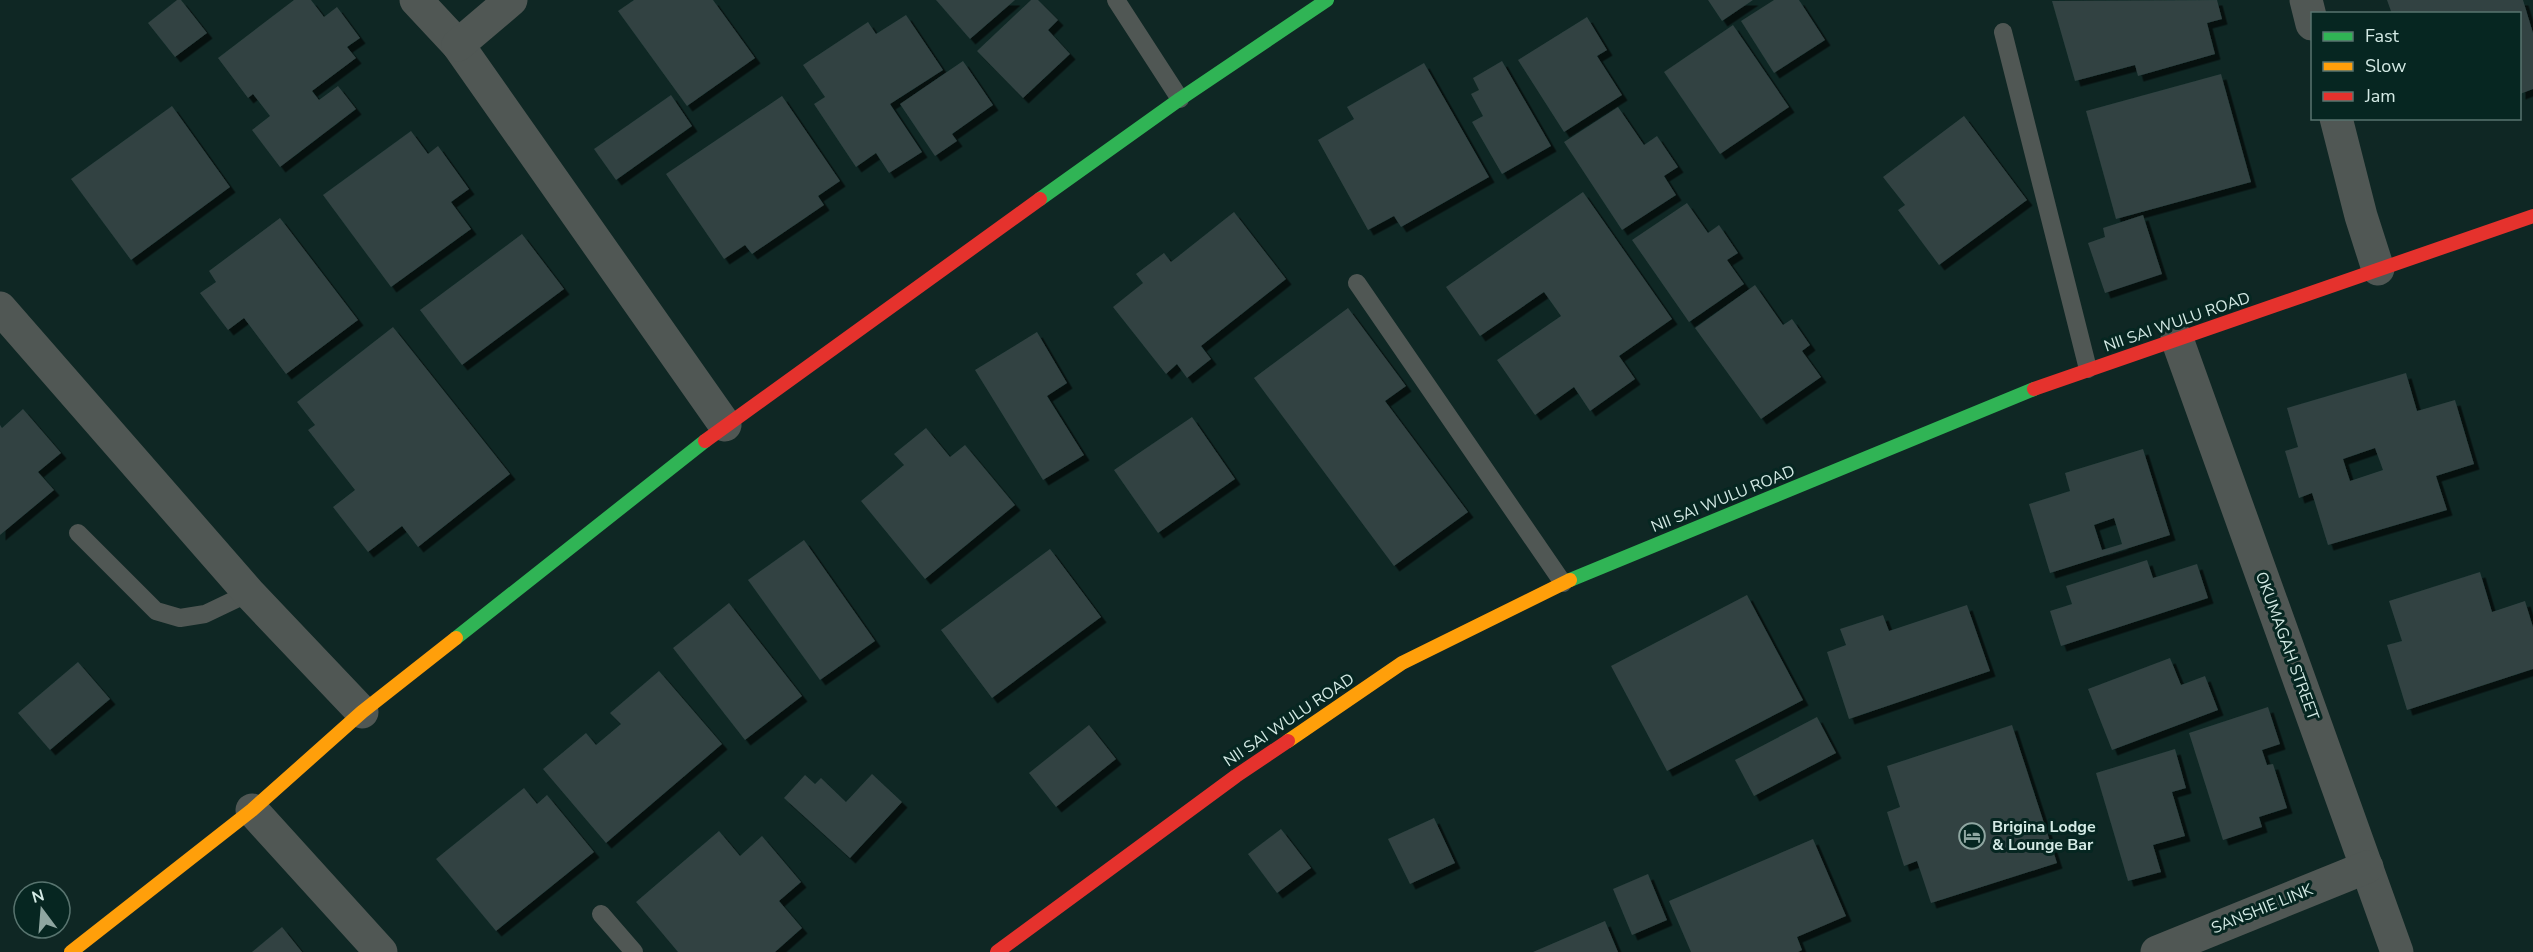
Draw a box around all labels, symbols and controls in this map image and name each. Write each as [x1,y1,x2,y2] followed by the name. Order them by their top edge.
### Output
[2311,12,2521,120] legend
[2365,24,2400,48] text: Fast
[2365,54,2406,78] text: Slow
[2364,84,2396,108] text: Jam
[2101,287,2253,357] street label: NII SAI WULU ROAD
[1648,460,1798,538] street label: NII SAI WULU ROAD
[2250,569,2324,724] street label: OKUMAGAH STREET
[1219,668,1359,772] street label: NII SAI WULU ROAD
[1992,816,2096,856] place label: Brigina Lodge & Lounge Bar
[1957,821,1987,851] hotel icon: Brigina Lodge & Lounge Bar
[2208,878,2317,939] street label: SANSHIE LINK
[12,880,72,940] north arrow
[29,884,47,909] text: N

